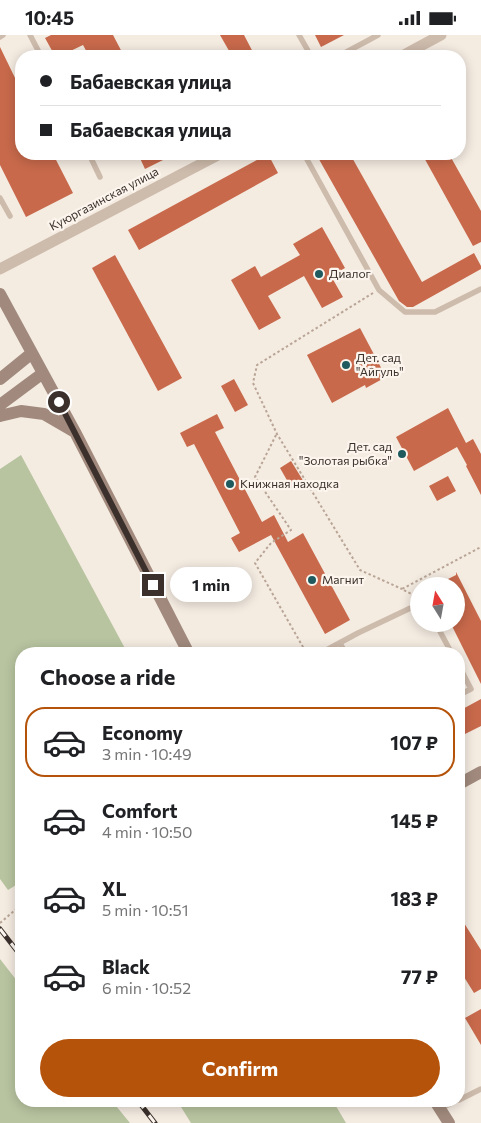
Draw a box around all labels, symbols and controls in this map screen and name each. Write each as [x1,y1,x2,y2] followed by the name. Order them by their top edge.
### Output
[25,6,74,29] text: 10:45
[70,70,232,93] text: Бабаевская улица
[70,118,232,141] text: Бабаевская улица
[47,163,161,233] street label: Куюргазинская улица
[329,266,371,280] place label: Диалог
[313,268,325,280] marker: Диалог
[356,350,404,378] place label: Дет. сад "Айгуль"
[340,359,352,371] marker: Дет. сад "Айгуль"
[48,391,70,413] route start
[299,439,392,467] place label: Дет. сад "Золотая рыбка"
[396,448,408,460] marker: Дет. сад "Золотая рыбка"
[240,476,339,490] place label: Книжная находка
[224,478,236,490] marker: Книжная находка
[170,567,253,603] callout: 1 min
[322,572,365,586] place label: Магнит
[142,574,164,596] route end
[306,574,318,586] marker: Магнит
[192,575,230,594] text: 1 min
[410,577,465,633] north arrow
[410,577,465,632] map controls
[40,663,175,690] text: Choose a ride
[42,720,87,765] icon: car
[102,721,183,744] text: Economy
[390,731,438,754] text: 107 ₽
[102,744,192,763] text: 3 min · 10:49
[42,798,87,843] icon: car
[102,799,178,822] text: Comfort
[391,809,438,832] text: 145 ₽
[102,822,193,841] text: 4 min · 10:50
[42,876,87,921] icon: car
[102,877,127,900] text: XL
[391,887,438,910] text: 183 ₽
[102,900,189,919] text: 5 min · 10:51
[42,954,87,999] icon: car
[102,955,150,978] text: Black
[401,965,438,988] text: 77 ₽
[102,978,191,997] text: 6 min · 10:52
[40,1039,440,1097] button: Confirm

